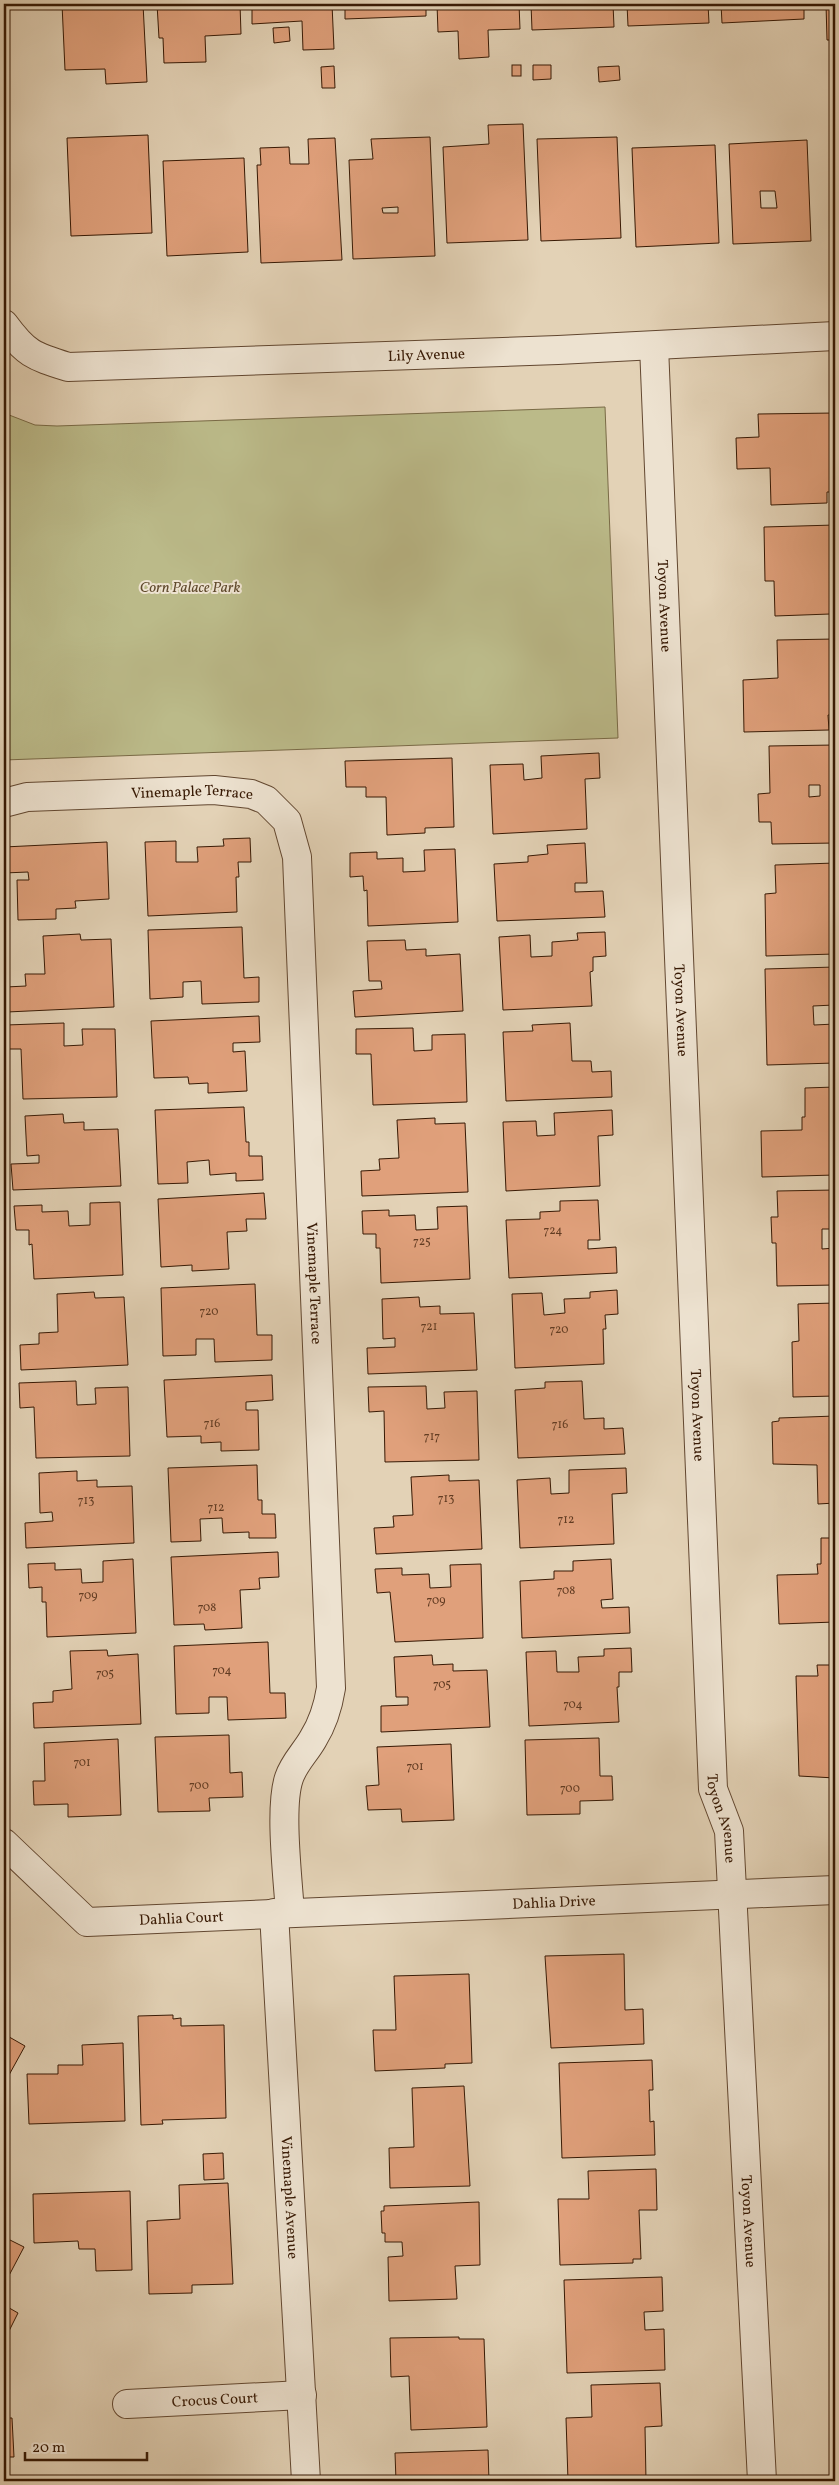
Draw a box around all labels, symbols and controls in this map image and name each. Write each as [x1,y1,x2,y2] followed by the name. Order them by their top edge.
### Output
[388,344,465,368] street label: Lily Avenue
[651,559,676,653] street label: Toyon Avenue
[140,578,240,599] park label: Corn Palace Park
[131,781,254,806] street label: Vinemaple Terrace
[667,964,692,1057] street label: Toyon Avenue
[300,1222,326,1345] street label: Vinemaple Terrace
[544,1223,562,1239] house number: 724
[413,1234,431,1250] house number: 725
[199,1304,219,1320] house number: 720
[421,1319,437,1335] house number: 721
[549,1322,569,1338] house number: 720
[684,1368,709,1462] street label: Toyon Avenue
[204,1416,220,1432] house number: 716
[552,1417,568,1433] house number: 716
[424,1429,440,1445] house number: 717
[438,1491,454,1507] house number: 713
[78,1493,94,1509] house number: 713
[208,1500,224,1516] house number: 712
[558,1512,574,1528] house number: 712
[557,1583,575,1599] house number: 708
[79,1588,97,1604] house number: 709
[427,1593,445,1609] house number: 709
[198,1600,216,1616] house number: 708
[212,1663,232,1679] house number: 704
[96,1666,114,1682] house number: 705
[433,1677,451,1693] house number: 705
[563,1697,583,1713] house number: 704
[73,1755,91,1771] house number: 701
[406,1759,424,1775] house number: 701
[700,1773,740,1864] street label: Toyon Avenue
[189,1778,209,1794] house number: 700
[560,1781,580,1797] house number: 700
[512,1891,596,1916] street label: Dahlia Drive
[139,1907,224,1932] street label: Dahlia Court
[275,2136,302,2260] street label: Vinemaple Avenue
[734,2175,760,2268] street label: Toyon Avenue
[171,2388,259,2414] street label: Crocus Court
[25,2430,148,2462] scale bar
[32,2438,65,2459] text: 20 m

